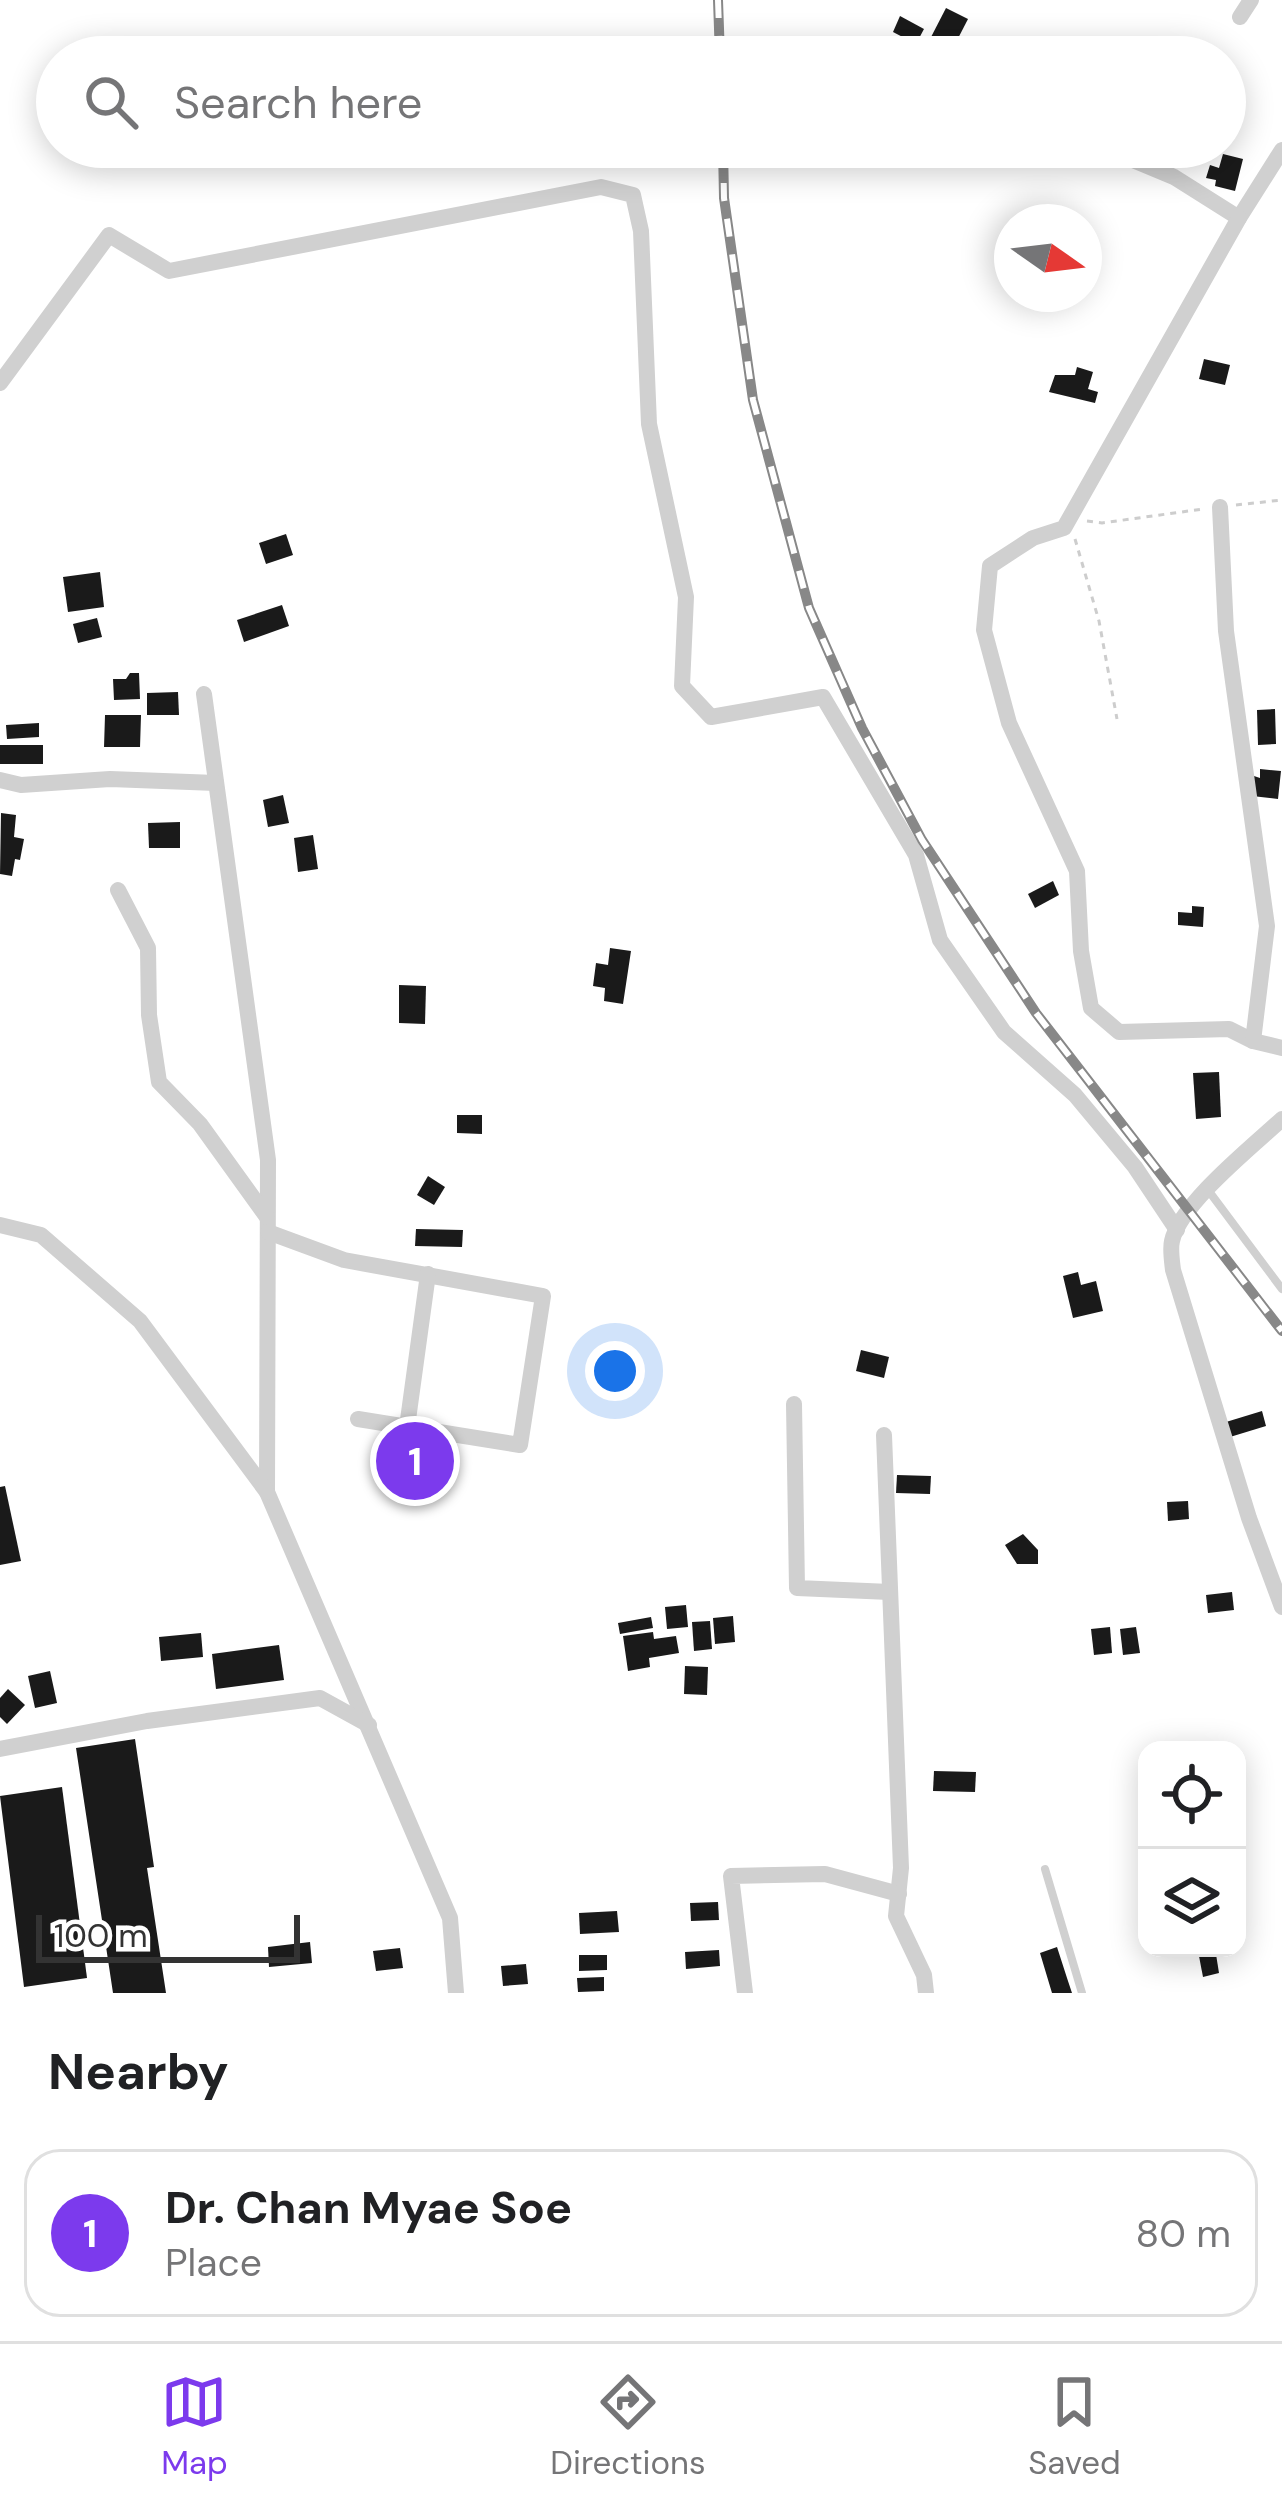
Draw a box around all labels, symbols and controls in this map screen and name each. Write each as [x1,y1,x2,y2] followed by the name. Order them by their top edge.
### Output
[36,36,1246,168] search box
[78,69,144,135] icon: search
[174,73,422,132] text: Search here
[994,204,1102,312] north arrow
[585,1341,645,1401] your location
[376,1416,454,1506] pin: 1
[1138,1741,1246,1957] map controls
[1138,1741,1246,1849] button: locate
[1138,1849,1246,1957] button: layers
[36,1909,300,1962] scale bar
[54,1914,148,1957] text: 100 m
[48,2038,229,2105] text: Nearby
[165,2178,572,2237] text: Dr. Chan Myae Soe
[83,2208,97,2259] text: 1
[1135,2208,1231,2259] text: 80 m
[165,2237,262,2288] text: Place
[161,2369,228,2484] tab: Map
[550,2369,706,2484] tab: Directions
[1028,2369,1121,2484] tab: Saved

